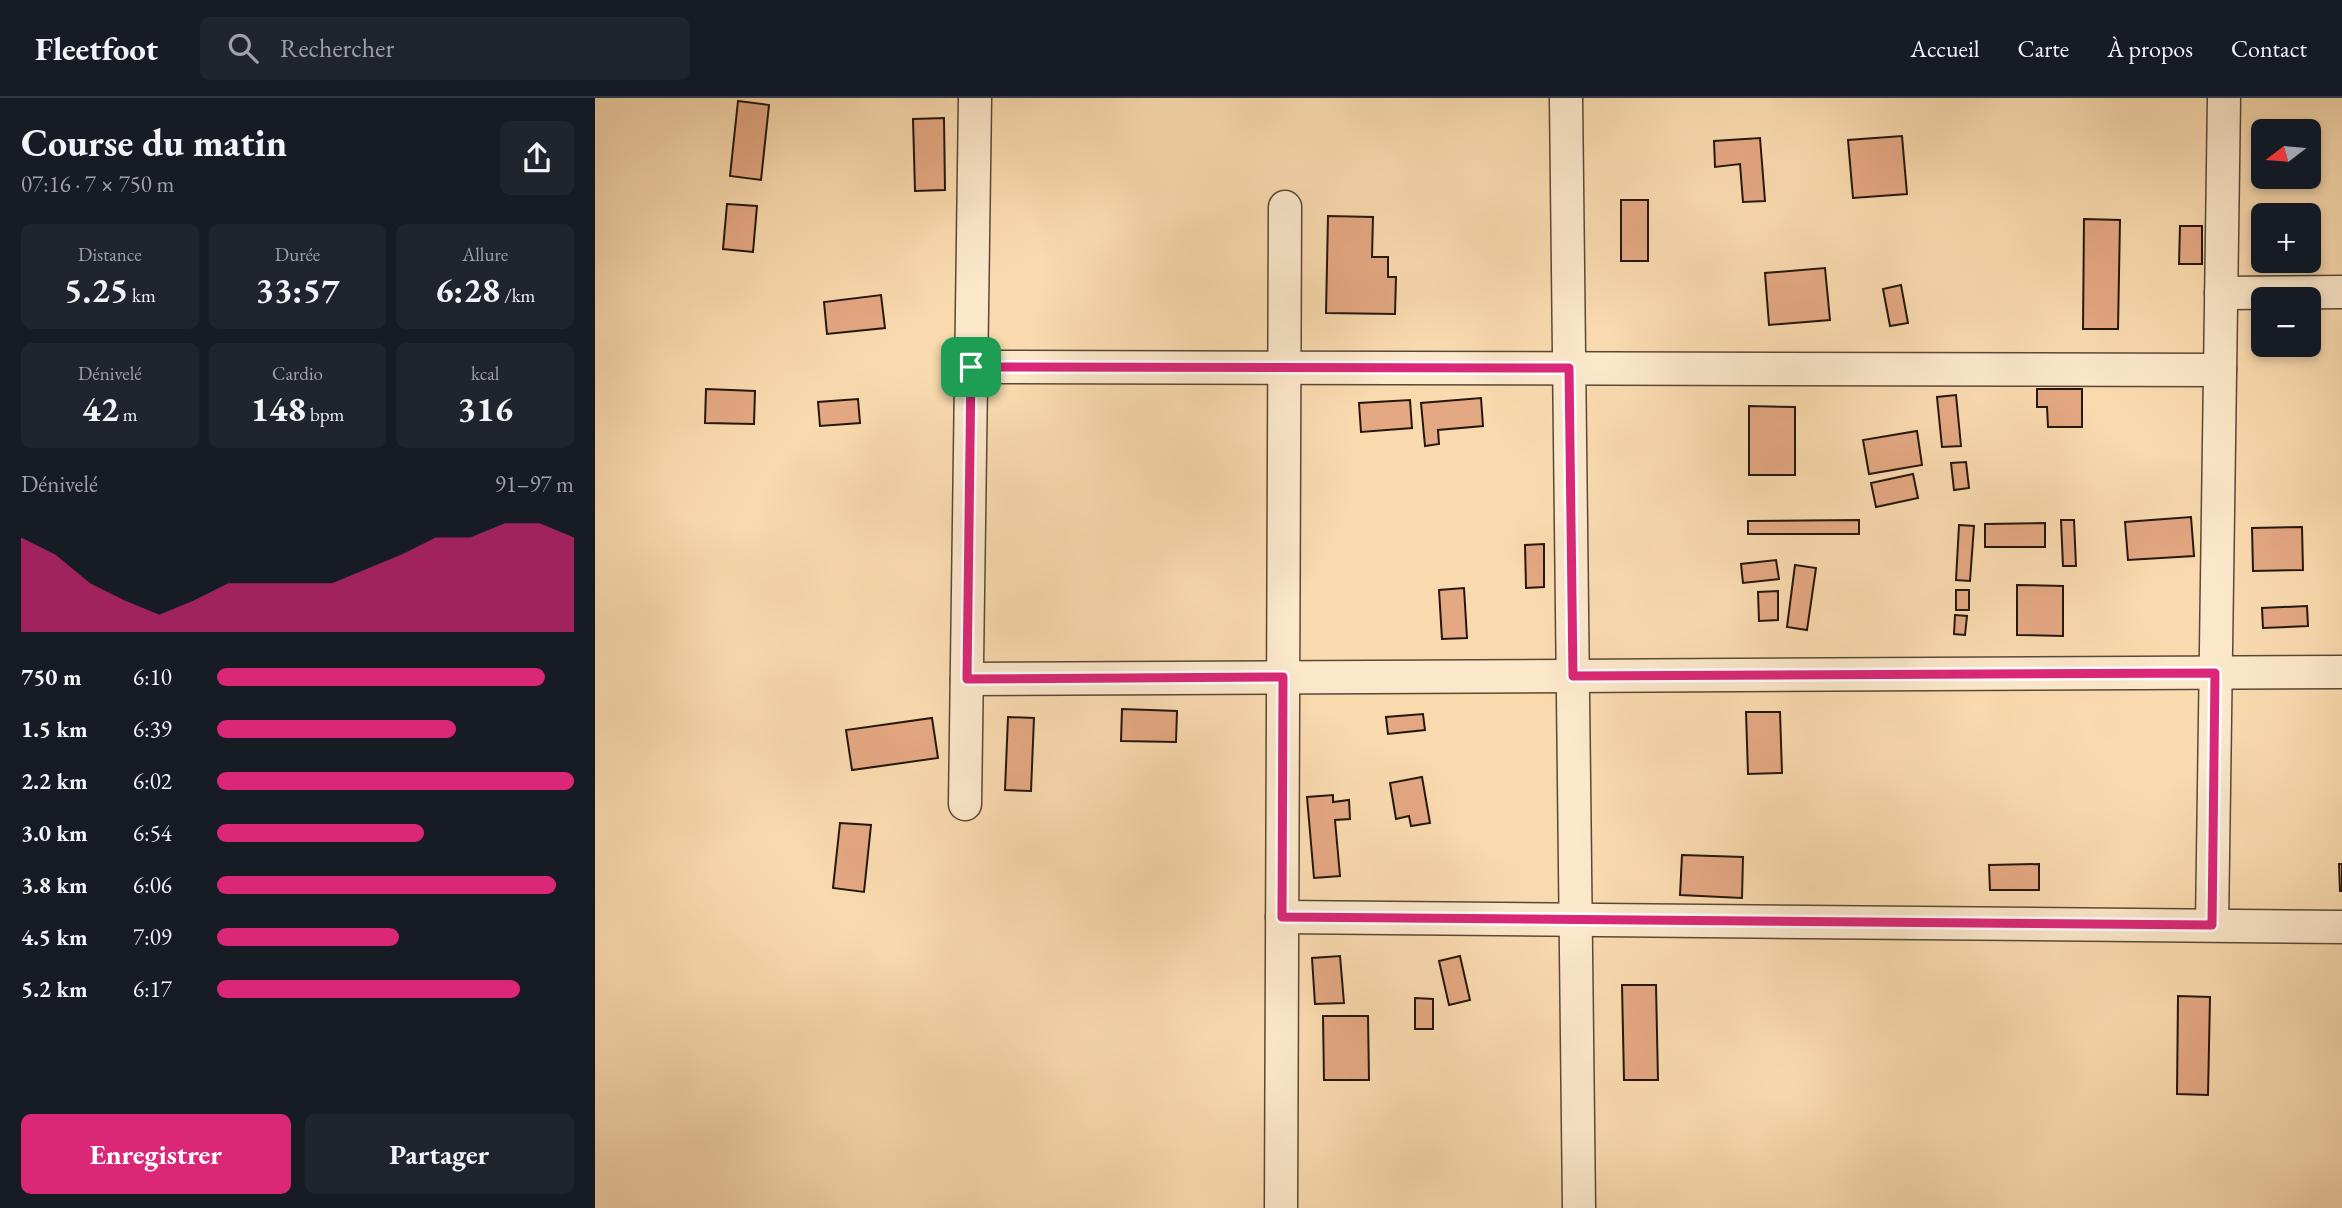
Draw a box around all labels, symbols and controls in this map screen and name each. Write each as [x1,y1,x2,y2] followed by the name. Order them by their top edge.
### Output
[200,17,690,80] search box
[35,27,158,70] text: Fleetfoot
[224,29,262,67] icon: search
[280,31,394,65] text: Rechercher
[1910,33,1980,64] text: Accueil
[2018,33,2069,64] text: Carte
[2107,33,2193,64] text: À propos
[2231,33,2307,64] text: Contact
[21,118,287,167] text: Course du matin
[2251,119,2321,189] north arrow
[2251,119,2321,357] map controls
[500,121,574,195] button: share
[21,169,174,199] text: 07:16 · 7 × 750 m
[2251,203,2321,273] button: +
[78,242,142,267] text: Distance
[275,242,320,267] text: Durée
[462,242,508,267] text: Allure
[64,267,128,312] text: 5.25
[256,267,339,312] text: 33:57
[435,267,500,312] text: 6:28
[128,283,156,308] text: km
[500,283,535,308] text: /km
[2251,287,2321,357] button: −
[941,337,1001,397] pin
[952,348,990,386] icon: arrive
[78,361,142,386] text: Dénivelé
[272,361,323,386] text: Cardio
[471,361,499,386] text: kcal
[82,386,119,431] text: 42
[251,386,306,431] text: 148
[457,386,513,431] text: 316
[119,402,138,427] text: m
[306,402,344,427] text: bpm
[21,469,98,499] text: Dénivelé
[495,469,574,499] text: 91–97 m
[21,662,82,692] text: 750 m
[133,662,172,692] text: 6:10
[21,714,88,744] text: 1.5 km
[133,714,172,744] text: 6:39
[21,766,88,796] text: 2.2 km
[133,766,172,796] text: 6:02
[21,818,88,848] text: 3.0 km
[133,818,172,848] text: 6:54
[21,870,88,900] text: 3.8 km
[133,870,172,900] text: 6:06
[21,922,88,952] text: 4.5 km
[133,922,172,952] text: 7:09
[21,974,88,1004] text: 5.2 km
[133,974,172,1004] text: 6:17
[21,1114,291,1194] button: Enregistrer
[305,1114,574,1194] button: Partager

